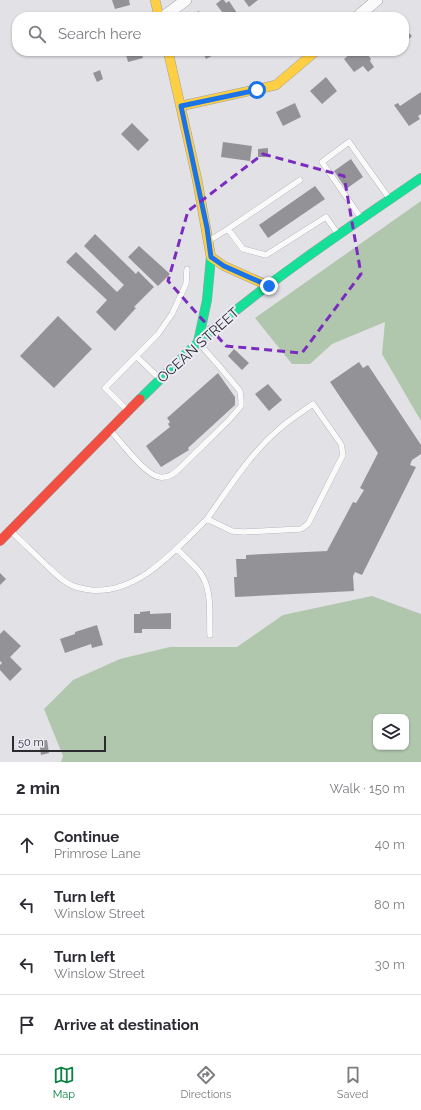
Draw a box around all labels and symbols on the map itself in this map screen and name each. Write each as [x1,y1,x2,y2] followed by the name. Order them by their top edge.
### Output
[248,81,266,99] route start
[260,277,278,295] route end
[154,304,242,386] street label: OCEAN STREET
[12,734,106,753] scale bar

